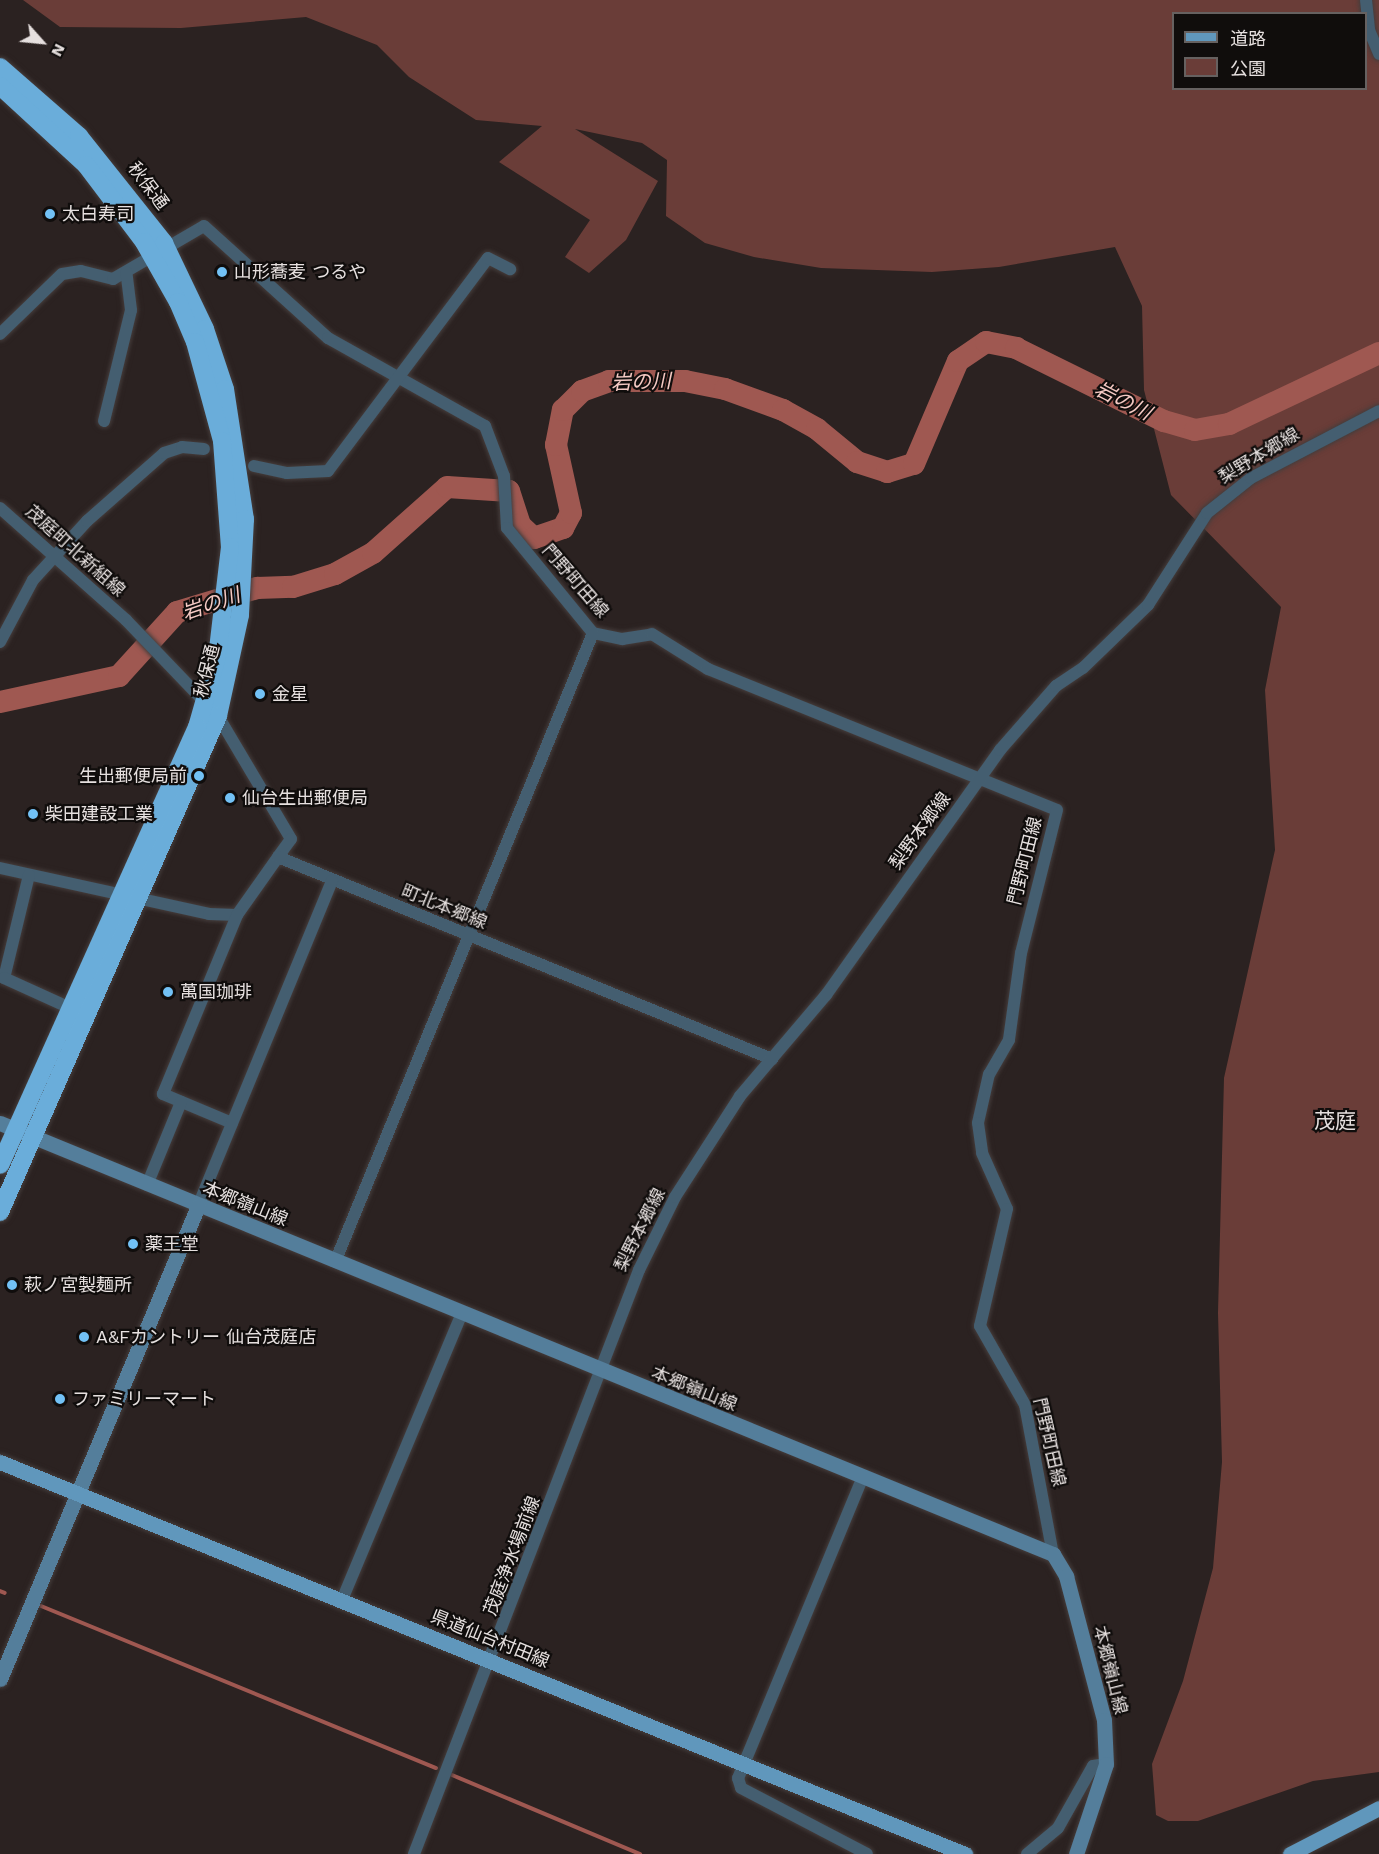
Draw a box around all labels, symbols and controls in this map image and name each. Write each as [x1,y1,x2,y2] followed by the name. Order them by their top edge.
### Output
[12,12,72,72] north arrow
[1172,12,1367,90] legend
[1230,28,1266,49] text: 道路
[47,41,70,60] text: N
[1230,58,1266,79] text: 公園
[123,158,173,214] street label: 秋保通
[62,203,134,225] place label: 太白寿司
[43,207,57,221] marker: 太白寿司
[234,261,366,283] place label: 山形蕎麦 つるや
[215,265,229,279] marker: 山形蕎麦 つるや
[611,369,671,395] water label: 岩の川
[1091,377,1155,425] water label: 岩の川
[1215,424,1303,488] street label: 梨野本郷線
[21,501,129,601] street label: 茂庭町北新組線
[537,540,613,622] street label: 門野町田線
[179,583,243,625] water label: 岩の川
[190,642,224,700] street label: 秋保通
[272,683,308,705] place label: 金星
[253,687,267,701] marker: 金星
[79,765,187,787] place label: 生出郵便局前
[192,769,206,783] marker: 生出郵便局前
[242,787,368,809] place label: 仙台生出郵便局
[885,788,955,874] street label: 梨野本郷線
[223,791,237,805] marker: 仙台生出郵便局
[45,803,153,825] place label: 柴田建設工業
[26,807,40,821] marker: 柴田建設工業
[1004,815,1046,907] street label: 門野町田線
[398,880,490,934] street label: 町北本郷線
[180,981,252,1003] place label: 萬国珈琲
[161,985,175,999] marker: 萬国珈琲
[1314,1108,1356,1134] district label: 茂庭
[199,1177,291,1231] street label: 本郷嶺山線
[610,1185,670,1275] street label: 梨野本郷線
[145,1233,199,1255] place label: 薬王堂
[126,1237,140,1251] marker: 薬王堂
[24,1274,132,1296] place label: 萩ノ宮製麺所
[5,1278,19,1292] marker: 萩ノ宮製麺所
[96,1326,316,1348] place label: A&Fカントリー 仙台茂庭店
[77,1330,91,1344] marker: A&Fカントリー 仙台茂庭店
[648,1362,740,1416] street label: 本郷嶺山線
[72,1388,216,1410] place label: ファミリーマート
[53,1392,67,1406] marker: ファミリーマート
[1028,1396,1070,1488] street label: 門野町田線
[479,1493,545,1619] street label: 茂庭浄水場前線
[428,1605,552,1673] street label: 県道仙台村田線
[1089,1624,1131,1716] street label: 本郷嶺山線

